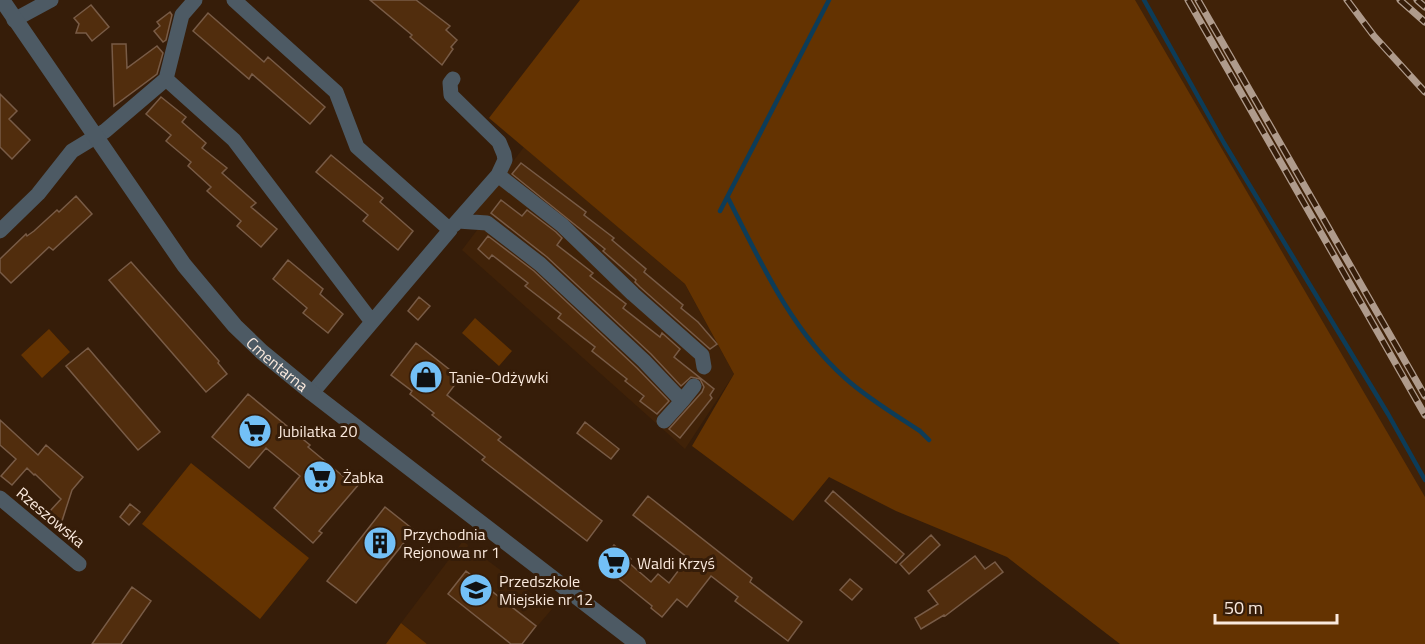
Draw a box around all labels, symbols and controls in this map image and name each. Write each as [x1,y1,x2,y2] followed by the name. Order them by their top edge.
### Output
[241,331,314,397] street label: Cmentarna
[408,359,444,395] shop icon: Tanie-Odżywki
[449,365,549,389] place label: Tanie-Odżywki
[237,413,273,449] supermarket icon: Jubilatka 20
[278,419,357,443] place label: Jubilatka 20
[302,459,338,495] supermarket icon: Żabka
[343,465,384,489] place label: Żabka
[11,481,91,553] street label: Rzeszowska
[403,522,500,564] place label: Przychodnia Rejonowa nr 1
[362,525,398,561] building icon: Przychodnia Rejonowa nr 1
[596,545,632,581] supermarket icon: Waldi Krzyś
[637,551,715,575] place label: Waldi Krzyś
[499,569,593,611] place label: Przedszkole Miejskie nr 12
[458,572,494,608] school or university icon: Przedszkole Miejskie nr 12
[1215,587,1336,625] scale bar
[1224,594,1263,621] text: 50 m

